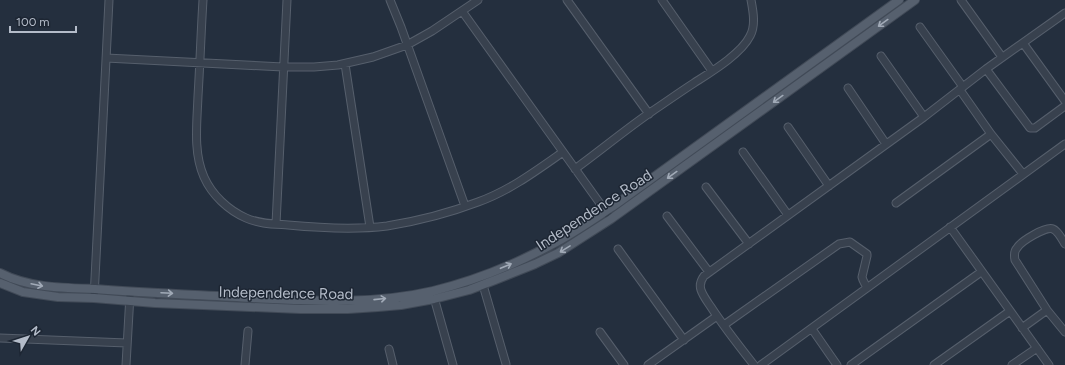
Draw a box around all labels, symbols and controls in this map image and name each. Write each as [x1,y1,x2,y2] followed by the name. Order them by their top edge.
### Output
[10,8,76,34] scale bar
[16,15,50,29] text: 100 m
[878,19,889,27] one-way arrow
[772,95,783,103] one-way arrow
[533,166,655,254] street label: Independence Road
[667,171,678,179] one-way arrow
[559,245,571,253] one-way arrow
[499,262,511,270] one-way arrow
[30,282,43,290] one-way arrow
[218,283,354,303] street label: Independence Road
[160,290,173,297] one-way arrow
[373,295,386,302] one-way arrow
[8,317,48,357] north arrow
[28,324,43,338] text: N

